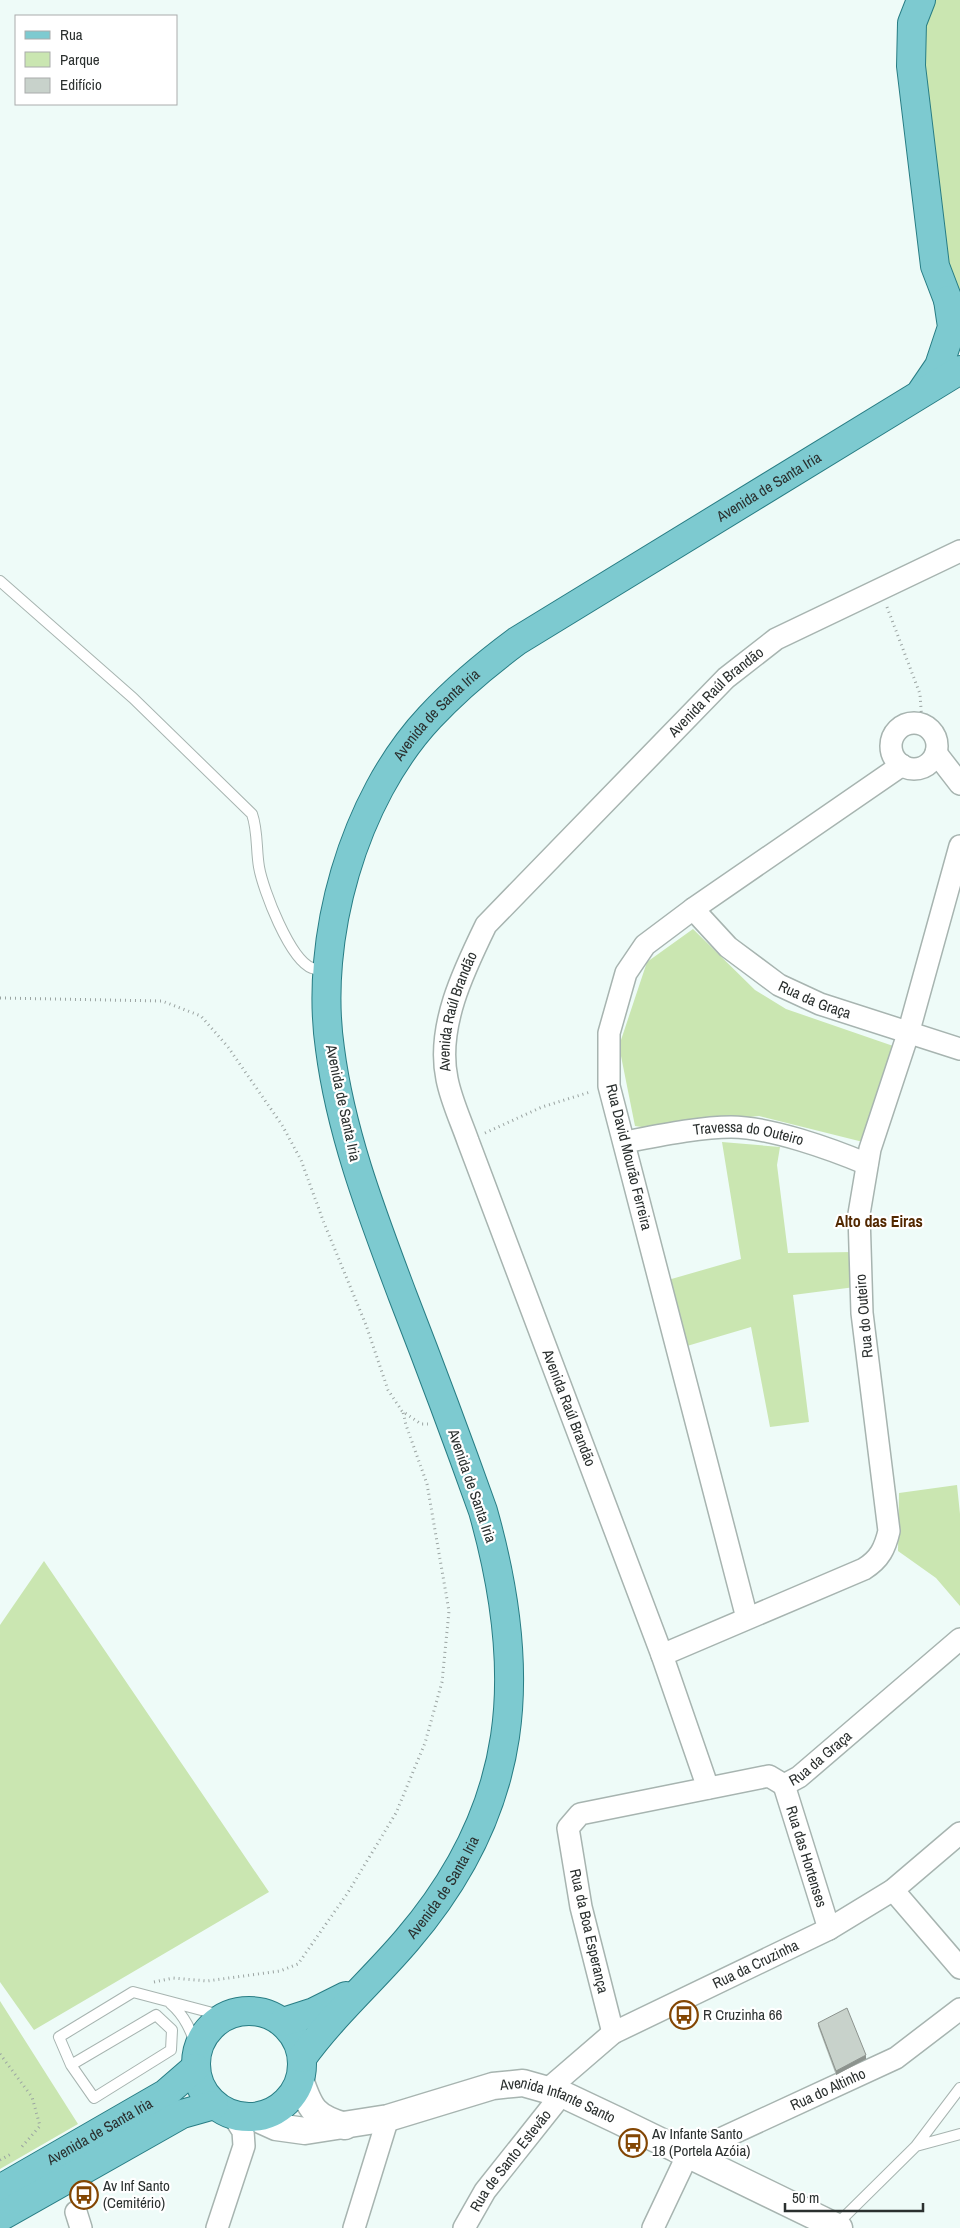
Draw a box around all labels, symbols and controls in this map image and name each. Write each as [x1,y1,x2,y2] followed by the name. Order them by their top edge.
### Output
[15,15,178,105] legend
[60,24,83,45] text: Rua
[60,49,100,70] text: Parque
[60,74,102,95] text: Edifício
[712,446,825,527] street label: Avenida de Santa Iria
[663,642,768,742] street label: Avenida Raúl Brandão
[387,664,484,765] street label: Avenida de Santa Iria
[433,948,482,1074] street label: Avenida Raúl Brandão
[775,975,854,1023] street label: Rua da Graça
[321,1042,366,1163] street label: Avenida de Santa Iria
[601,1082,658,1232] street label: Rua David Mourão Ferreira
[692,1116,806,1150] street label: Travessa do Outeiro
[835,1210,923,1232] district label: Alto das Eiras
[849,1273,878,1359] street label: Rua do Outeiro
[537,1345,601,1469] street label: Avenida Raúl Brandão
[443,1425,502,1546] street label: Avenida de Santa Iria
[785,1725,856,1791] street label: Rua da Graça
[781,1803,833,1910] street label: Rua das Hortenses
[401,1832,484,1944] street label: Avenida de Santa Iria
[565,1867,614,1995] street label: Rua da Boa Esperança
[709,1934,802,1994] street label: Rua da Cruzinha
[669,2000,699,2030] bus stop icon: R Cruzinha 66
[703,2004,782,2025] place label: R Cruzinha 66
[787,2062,869,2115] street label: Rua do Altinho
[498,2072,619,2128] street label: Avenida Infante Santo
[42,2092,156,2170] street label: Avenida de Santa Iria
[465,2105,556,2215] street label: Rua de Santo Estevão
[651,2123,750,2161] place label: Av Infante Santo 18 (Portela Azóia)
[618,2128,648,2158] bus stop icon: Av Infante Santo 18 (Portela Azóia)
[102,2175,170,2213] place label: Av Inf Santo (Cemitério)
[69,2180,99,2210] bus stop icon: Av Inf Santo (Cemitério)
[785,2180,922,2212] scale bar
[792,2187,819,2208] text: 50 m

